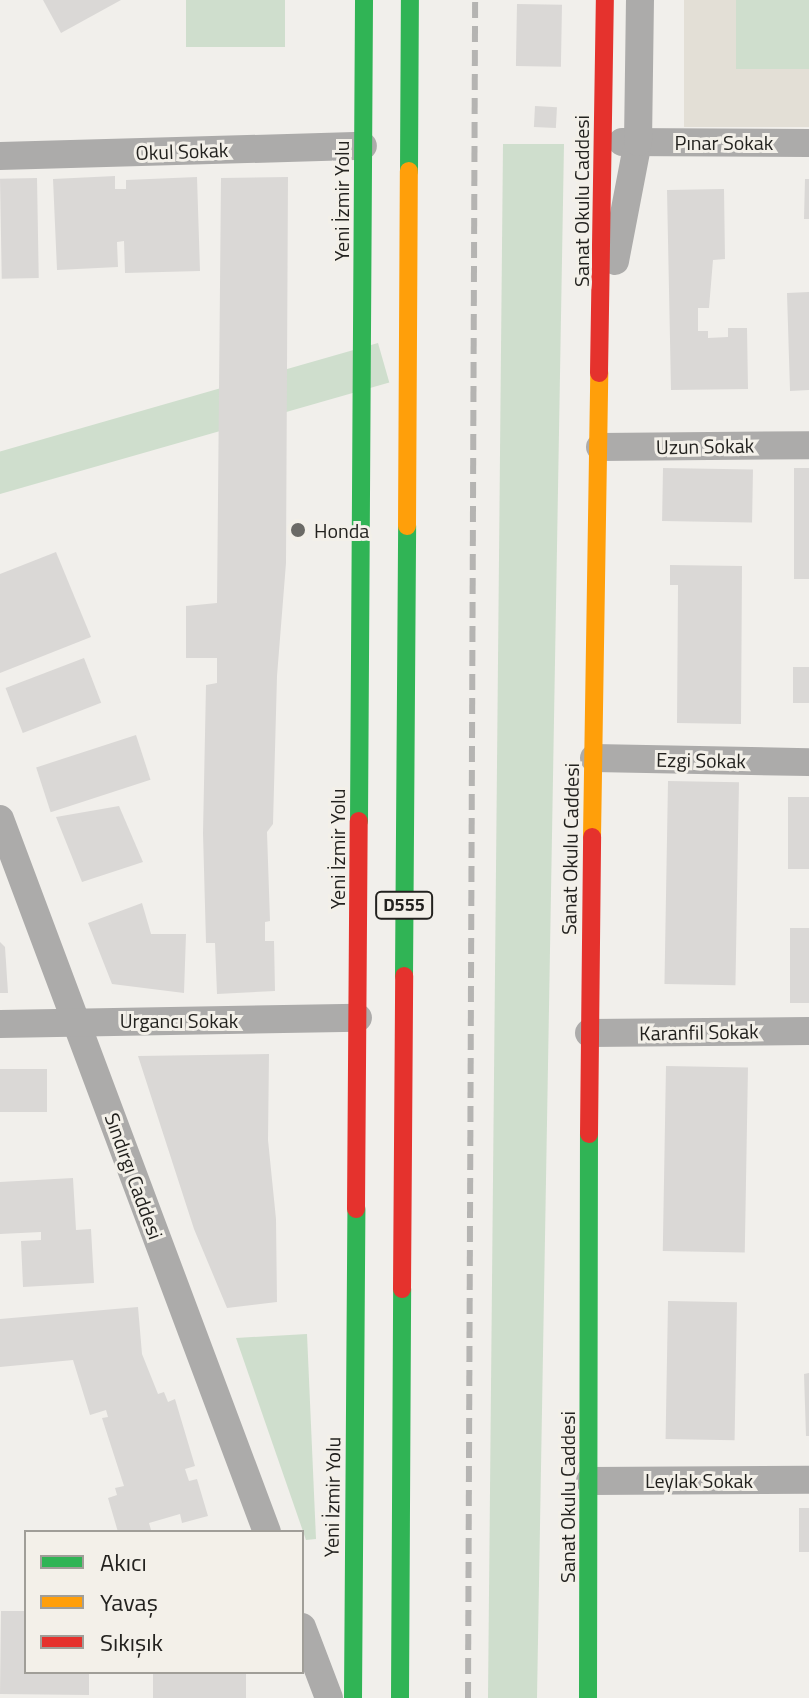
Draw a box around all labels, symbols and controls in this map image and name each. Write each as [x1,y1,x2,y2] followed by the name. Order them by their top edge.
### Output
[569,115,593,287] street label: Sanat Okulu Caddesi
[675,130,773,154] street label: Pınar Sokak
[135,137,229,165] street label: Okul Sokak
[329,141,353,261] street label: Yeni İzmir Yolu
[656,433,754,459] street label: Uzun Sokak
[314,518,369,542] place label: Honda
[289,521,307,539] marker: Honda
[656,747,746,773] street label: Ezgi Sokak
[557,763,583,935] street label: Sanat Okulu Caddesi
[325,789,349,909] street label: Yeni İzmir Yolu
[374,891,434,919] road number: D555
[120,1008,238,1032] street label: Urgancı Sokak
[639,1019,759,1045] street label: Karanfil Sokak
[100,1110,168,1242] street label: Sındırgı Caddesi
[555,1411,579,1583] street label: Sanat Okulu Caddesi
[319,1437,345,1557] street label: Yeni İzmir Yolu
[645,1468,753,1492] street label: Leylak Sokak
[24,1530,304,1674] legend
[100,1544,147,1580] text: Akıcı
[100,1584,158,1620] text: Yavaş
[100,1624,163,1660] text: Sıkışık

